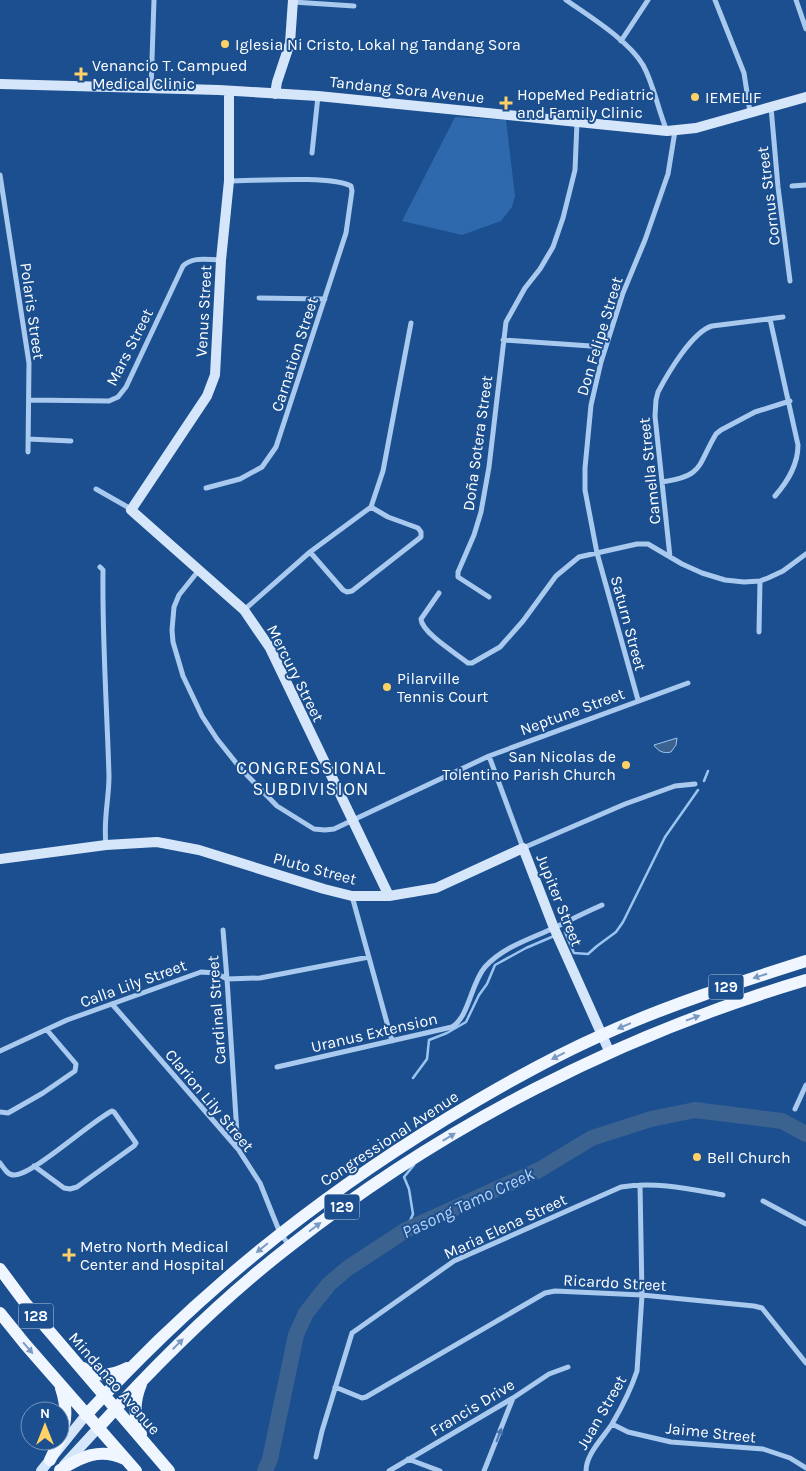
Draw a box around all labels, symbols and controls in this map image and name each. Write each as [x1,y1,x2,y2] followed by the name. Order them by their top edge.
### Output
[235,35,521,54] place label: Iglesia Ni Cristo, Lokal ng Tandang Sora
[219,38,231,50] marker: Iglesia Ni Cristo, Lokal ng Tandang Sora
[92,56,247,93] place label: Venancio T. Campued Medical Clinic
[74,67,88,81] marker: Venancio T. Campued Medical Clinic
[329,72,485,107] street label: Tandang Sora Avenue
[517,85,654,122] place label: HopeMed Pediatric and Family Clinic
[705,88,761,107] place label: IEMELIF
[689,91,701,103] marker: IEMELIF
[499,96,513,110] marker: HopeMed Pediatric and Family Clinic
[753,145,784,247] street label: Cornus Street
[16,261,49,361] street label: Polaris Street
[192,264,215,358] street label: Venus Street
[572,274,627,398] street label: Don Felipe Street
[267,294,322,414] street label: Carnation Street
[102,305,157,389] street label: Mars Street
[459,374,496,512] street label: Doña Sotera Street
[634,417,665,525] street label: Camella Street
[607,574,650,673] street label: Saturn Street
[263,621,328,725] street label: Mercury Street
[397,669,488,706] place label: Pilarville Tennis Court
[381,681,393,693] marker: Pilarville Tennis Court
[517,684,627,739] street label: Neptune Street
[442,747,616,784] place label: San Nicolas de Tolentino Parish Church
[236,757,386,800] district label: CONGRESSIONAL SUBDIVISION
[620,759,632,771] marker: San Nicolas de Tolentino Parish Church
[271,848,359,889] street label: Pluto Street
[532,851,587,949] street label: Jupiter Street
[77,955,189,1012] street label: Calla Lily Street
[203,955,230,1065] street label: Cardinal Street
[752,973,767,980] one-way arrow
[708,974,744,1000] road number: 129
[309,1009,439,1056] street label: Uranus Extension
[686,1014,701,1022] one-way arrow
[617,1022,631,1030] one-way arrow
[161,1045,258,1155] street label: Clarion Lily Street
[551,1052,565,1060] one-way arrow
[317,1087,462,1190] street label: Congressional Avenue
[443,1132,456,1141] one-way arrow
[707,1148,791,1167] place label: Bell Church
[691,1151,703,1163] marker: Bell Church
[398,1162,539,1243] water label: Pasong Tamo Creek
[441,1190,570,1263] street label: Maria Elena Street
[324,1194,360,1220] road number: 129
[308,1222,322,1232] one-way arrow
[80,1237,229,1274] place label: Metro North Medical Center and Hospital
[255,1242,268,1253] one-way arrow
[62,1248,76,1262] marker: Metro North Medical Center and Hospital
[563,1270,667,1295] street label: Ricardo Street
[18,1304,54,1328] road number: 128
[65,1328,164,1439] street label: Mindanao Avenue
[172,1339,184,1351] one-way arrow
[22,1341,34,1353] one-way arrow
[573,1372,630,1453] street label: Juan Street
[427,1375,518,1440] street label: Francis Drive
[20,1401,70,1451] north arrow
[40,1405,50,1422] text: N
[665,1418,757,1447] street label: Jaime Street
[495,1427,503,1442] one-way arrow

